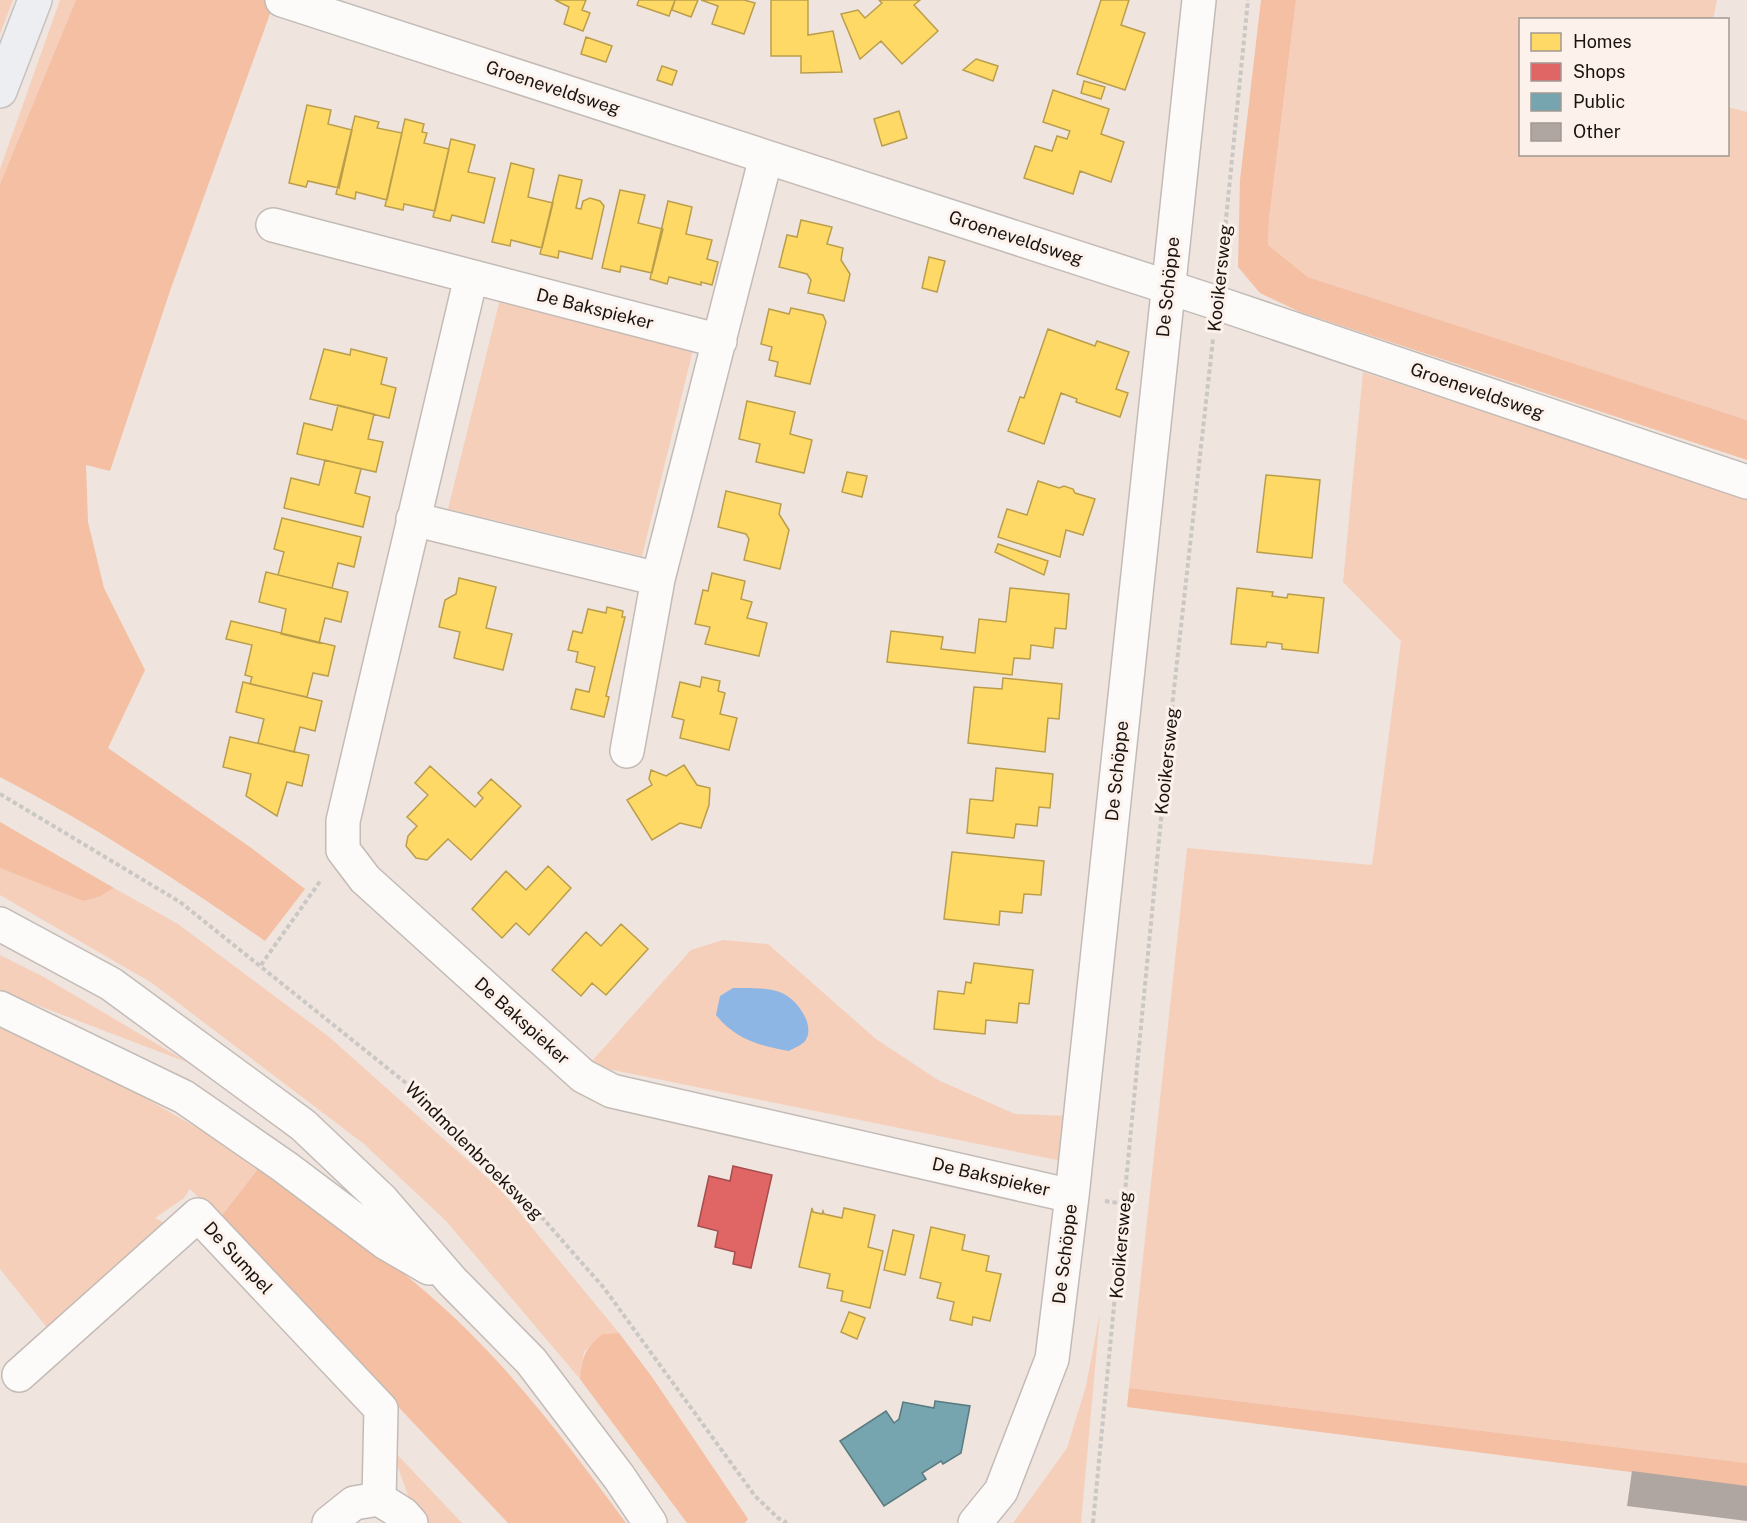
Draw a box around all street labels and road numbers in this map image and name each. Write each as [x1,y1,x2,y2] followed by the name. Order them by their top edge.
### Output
[483,56,623,119] street label: Groeneveldsweg
[946,206,1086,269] street label: Groeneveldsweg
[1203,223,1236,333] street label: Kooikersweg
[1152,236,1183,338] street label: De Schöppe
[534,284,656,333] street label: De Bakspieker
[1408,358,1547,423] street label: Groeneveldsweg
[1150,706,1183,816] street label: Kooikersweg
[1101,720,1132,822] street label: De Schöppe
[471,973,574,1069] street label: De Bakspieker
[401,1077,548,1224] street label: Windmolenbroeksweg
[930,1153,1052,1200] street label: De Bakspieker
[1105,1190,1136,1300] street label: Kooikersweg
[1048,1203,1081,1305] street label: De Schöppe
[199,1217,277,1298] street label: De Sumpel

